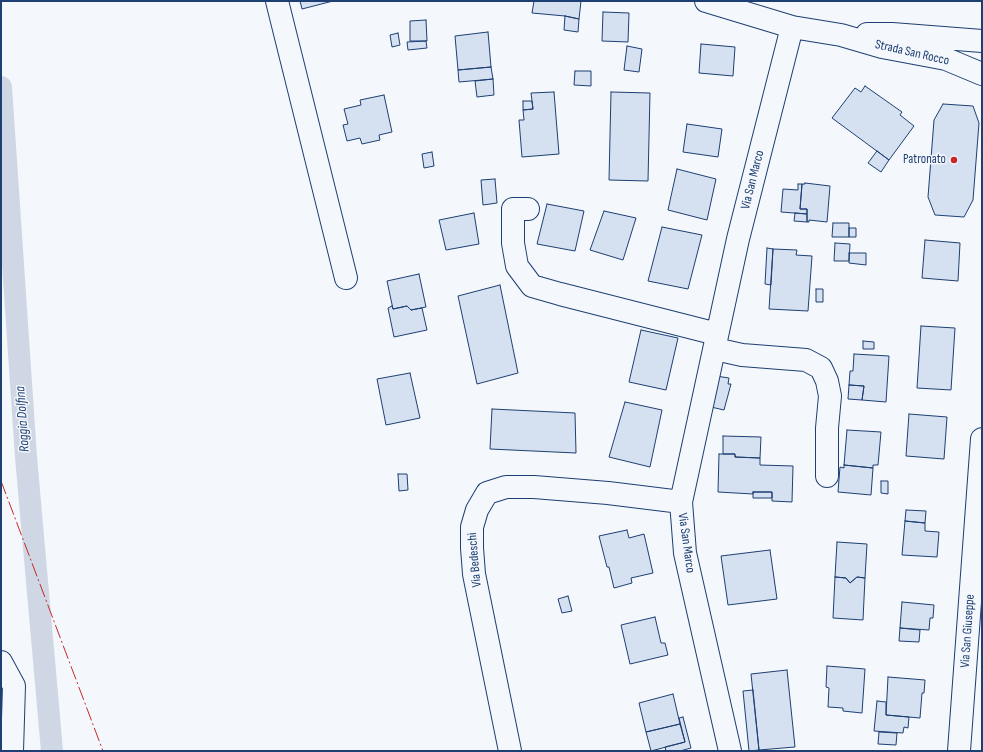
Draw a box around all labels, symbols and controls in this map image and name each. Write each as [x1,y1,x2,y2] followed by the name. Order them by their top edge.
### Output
[873,37,951,69] street label: Strada San Rocco
[738,149,768,211] street label: Via San Marco
[903,152,946,168] place label: Patronato
[949,155,959,165] marker: Patronato
[12,385,34,453] water label: Roggia Dolfina
[674,512,698,574] street label: Via San Marco
[465,532,485,588] street label: Via Bedeschi
[958,594,978,668] street label: Via San Giuseppe

